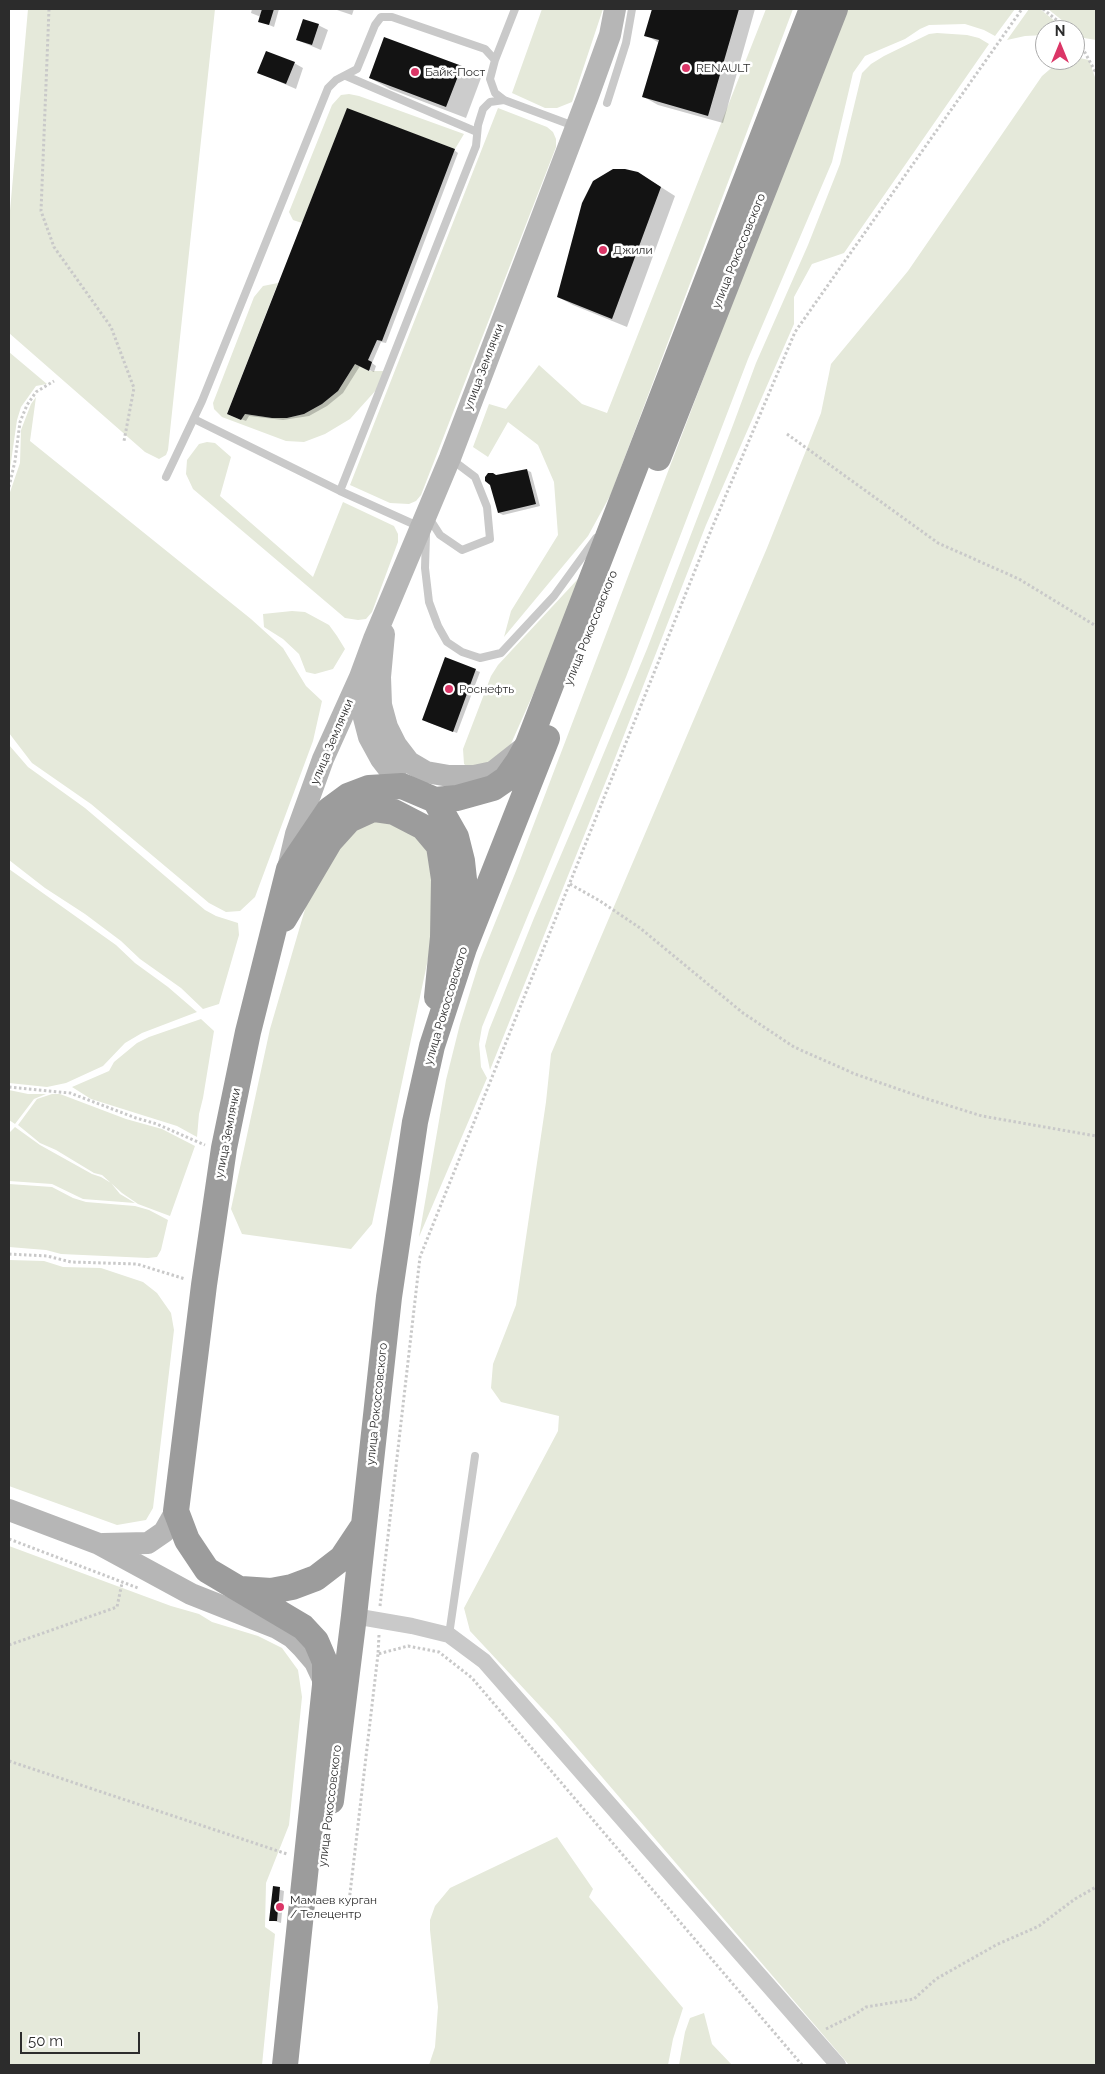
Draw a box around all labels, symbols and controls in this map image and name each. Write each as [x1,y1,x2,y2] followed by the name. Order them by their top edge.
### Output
[1035,20,1085,70] north arrow
[1055,23,1065,39] text: N
[696,61,750,75] place label: RENAULT
[680,62,692,74] marker: RENAULT
[425,65,485,79] place label: Байк-Пост
[409,66,421,78] marker: Байк-Пост
[709,191,769,311] street label: улица Рокоссовского
[613,243,653,257] place label: Джили
[597,244,609,256] marker: Джили
[461,322,507,412] street label: улица Землячки
[561,568,621,688] street label: улица Рокоссовского
[459,682,514,696] place label: Роснефть
[443,683,455,695] marker: Роснефть
[307,697,357,787] street label: улица Землячки
[421,945,471,1067] street label: улица Рокоссовского
[212,1087,244,1179] street label: улица Землячки
[363,1342,391,1466] street label: улица Рокоссовского
[315,1744,345,1868] street label: улица Рокоссовского
[290,1893,377,1921] place label: Мамаев курган / Телецентр
[274,1901,286,1913] marker: Мамаев курган / Телецентр
[22,2022,142,2054] scale bar
[28,2032,63,2050] text: 50 m

